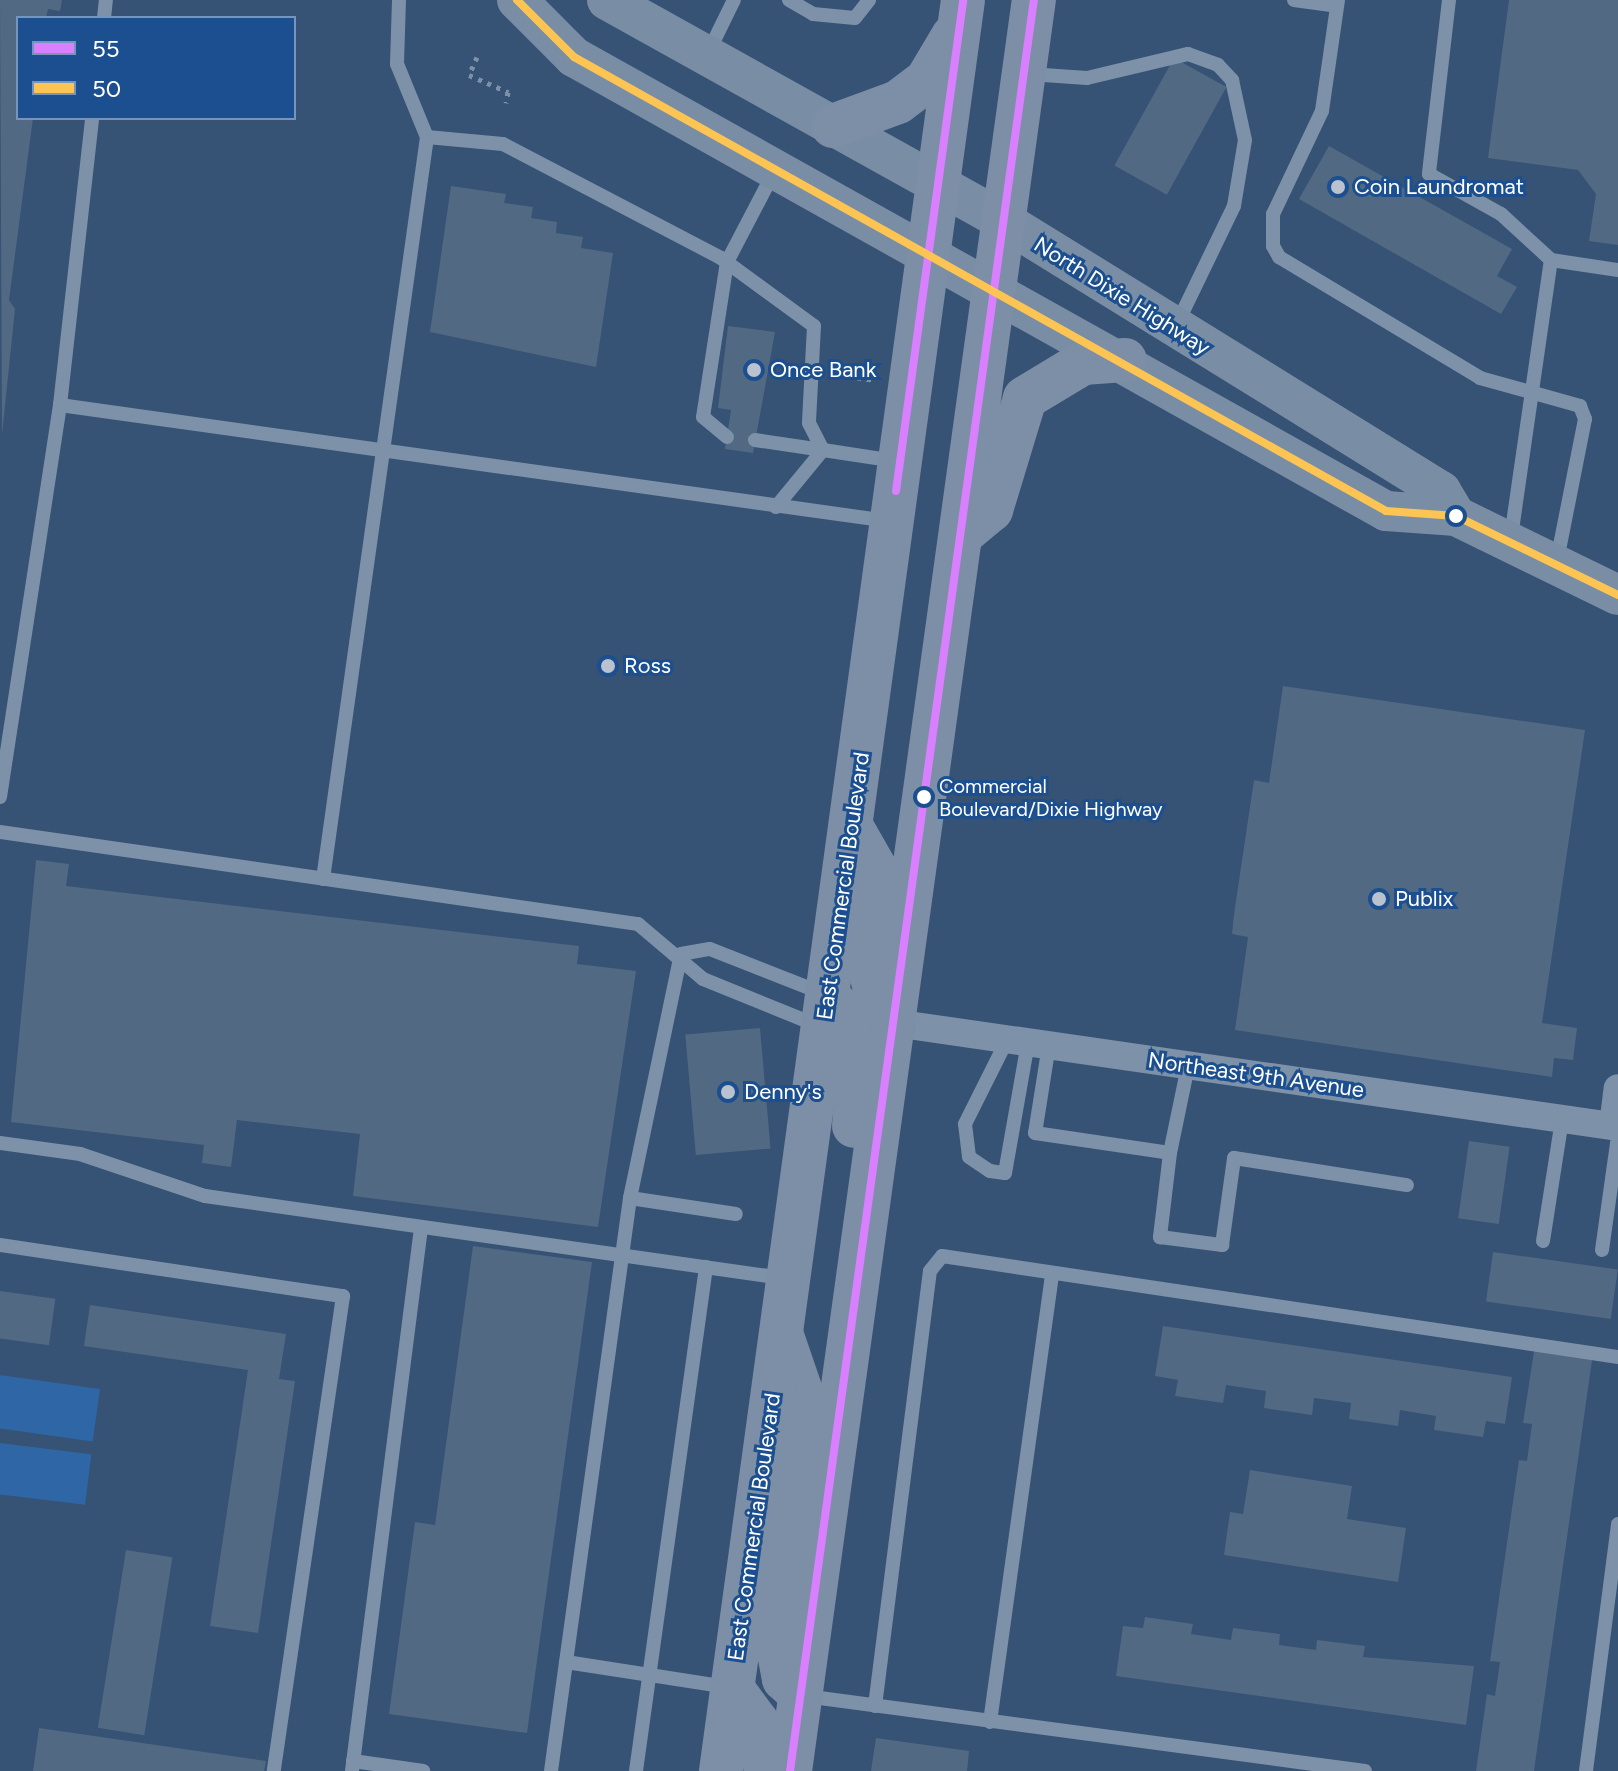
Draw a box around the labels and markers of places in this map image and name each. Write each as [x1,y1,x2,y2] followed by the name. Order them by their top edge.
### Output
[1354,174,1524,200] place label: Coin Laundromat
[1329,178,1347,196] marker: Coin Laundromat
[770,357,876,383] place label: Once Bank
[745,361,763,379] marker: Once Bank
[1448,508,1464,524] unlabelled marker
[624,653,671,679] place label: Ross
[599,657,617,675] marker: Ross
[939,774,1162,821] place label: Commercial Boulevard/Dixie Highway
[916,789,932,805] marker: Commercial Boulevard/Dixie Highway
[1395,886,1453,912] place label: Publix
[1370,890,1388,908] marker: Publix
[744,1079,822,1105] place label: Denny's
[719,1083,737,1101] marker: Denny's

